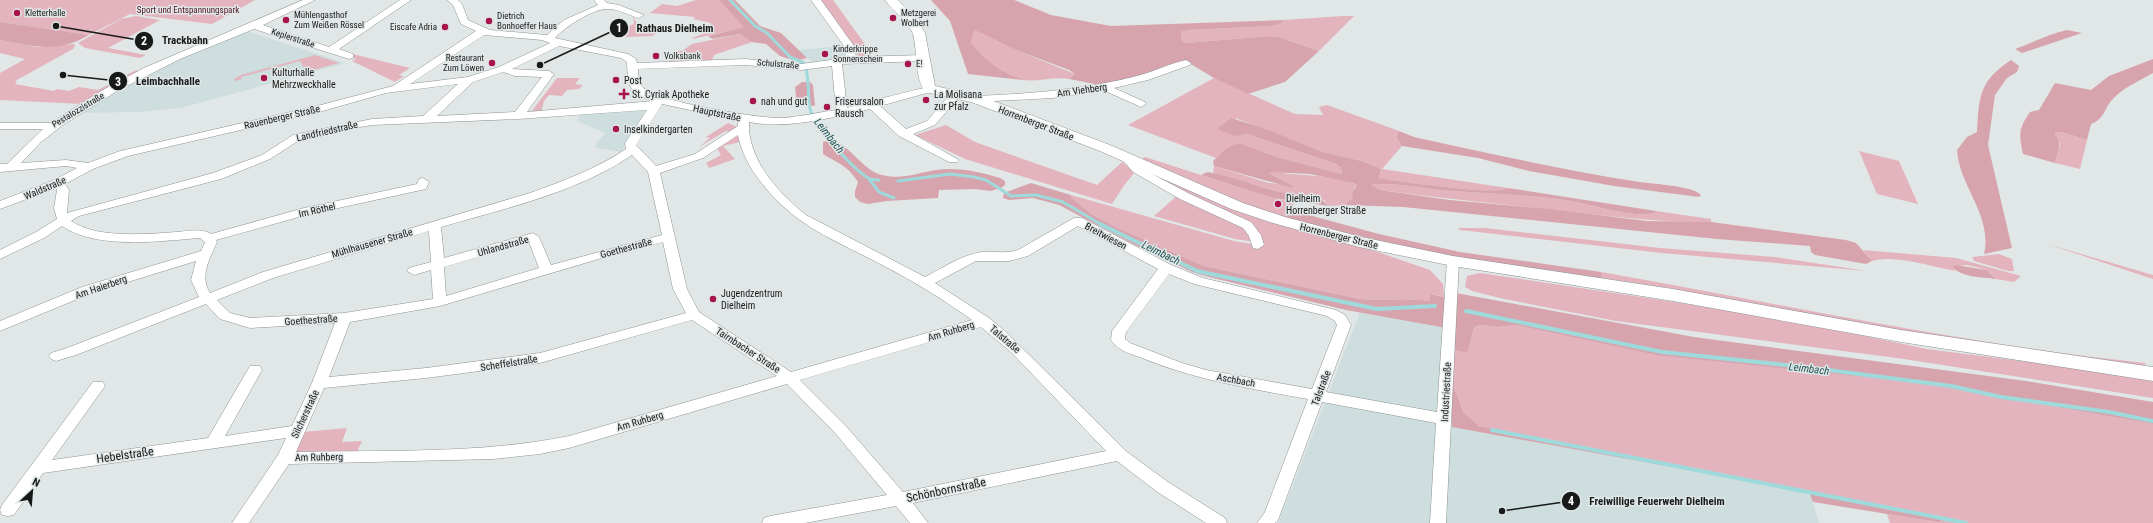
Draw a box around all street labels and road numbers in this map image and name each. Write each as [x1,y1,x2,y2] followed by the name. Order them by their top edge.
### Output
[270,26,316,50] street label: Keplerstraße
[757,57,799,71] street label: Schulstraße
[1056,81,1108,99] street label: Am Viehberg
[50,90,106,130] street label: Pestalozzistraße
[243,103,321,131] street label: Rauenberger Straße
[692,103,742,124] street label: Hauptstraße
[997,104,1076,143] street label: Horrenberger Straße
[295,119,359,143] street label: Landfriedstraße
[22,174,68,202] street label: Waldstraße
[298,200,336,220] street label: Im Röthel
[1083,220,1129,252] street label: Breitwiesen
[1299,221,1379,251] street label: Horrenberger Straße
[330,226,414,260] street label: Mühlhausener Straße
[476,233,530,259] street label: Uhlandstraße
[599,236,653,260] street label: Goethestraße
[74,273,128,301] street label: Am Haierberg
[284,313,338,327] street label: Goethestraße
[926,319,976,343] street label: Am Ruhberg
[987,323,1023,355] street label: Talstraße
[714,325,783,375] street label: Tairnbacher Straße
[480,353,539,373] street label: Scheffelstraße
[1439,362,1453,422] street label: Industriestraße
[1309,369,1333,407] street label: Talstraße
[1216,371,1256,389] street label: Aschbach
[289,388,321,440] street label: Silcherstraße
[615,409,665,433] street label: Am Ruhberg
[96,444,155,466] street label: Hebelstraße
[295,451,343,463] street label: Am Ruhberg
[905,475,987,505] street label: Schönbornstraße

